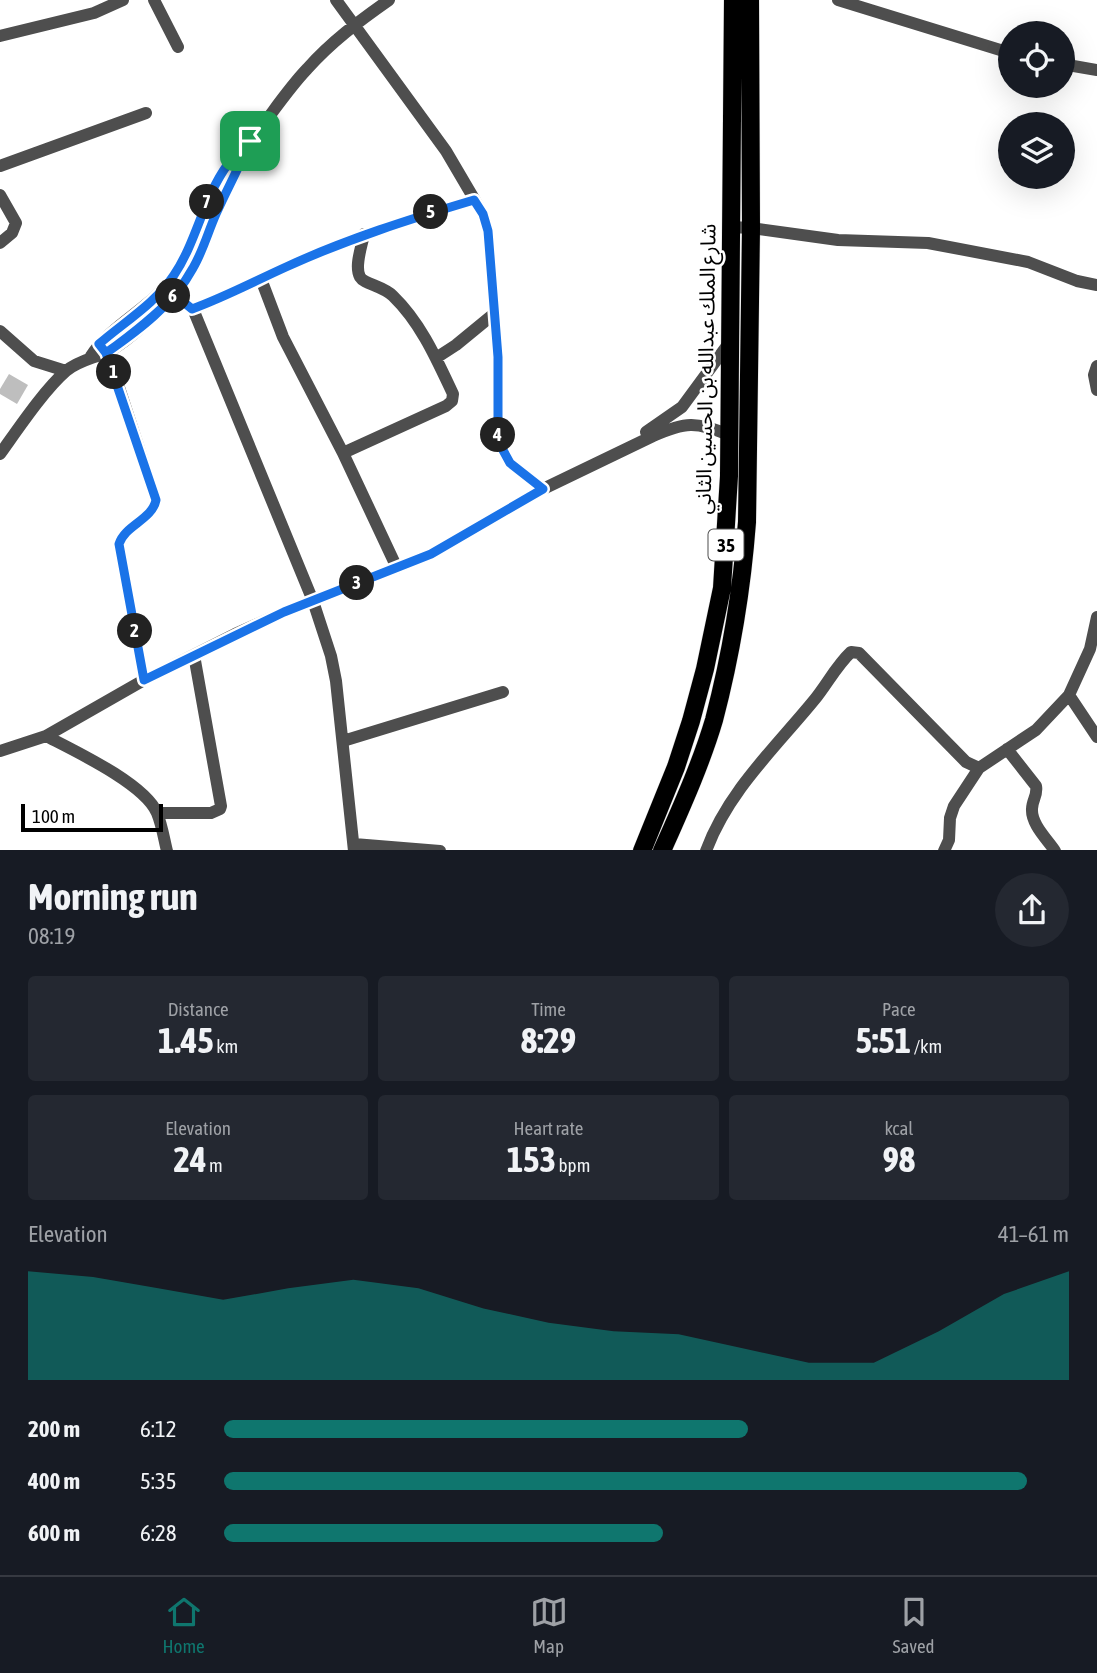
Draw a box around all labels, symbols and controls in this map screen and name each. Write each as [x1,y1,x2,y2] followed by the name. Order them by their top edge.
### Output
[998,21,1075,189] map controls
[998,21,1075,98] button: locate
[220,111,280,171] pin
[998,112,1075,189] button: layers
[231,122,269,160] icon: arrive
[190,184,224,220] pin: 7
[202,190,211,212] text: 7
[414,194,448,230] pin: 5
[426,200,435,222] text: 5
[690,223,724,515] street label: شارع الملك عبدالله بن الحسين الثاني
[156,278,190,314] pin: 6
[168,284,177,306] text: 6
[96,354,132,390] pin: 1
[109,360,118,382] text: 1
[480,418,516,452] pin: 4
[493,423,502,445] text: 4
[708,530,744,560] road number: 35
[340,566,374,600] pin: 3
[352,571,361,593] text: 3
[118,614,152,648] pin: 2
[130,619,139,641] text: 2
[21,802,163,833] scale bar
[32,805,75,827] text: 100 m
[995,873,1069,947] button: share
[28,875,198,918] text: Morning run
[28,923,75,949] text: 08:19
[168,998,229,1020] text: Distance
[531,998,566,1020] text: Time
[882,998,916,1020] text: Pace
[158,1020,214,1060] text: 1.45
[521,1020,576,1060] text: 8:29
[855,1020,911,1060] text: 5:51
[214,1035,238,1057] text: km
[911,1035,942,1057] text: /km
[165,1117,231,1139] text: Elevation
[514,1117,583,1139] text: Heart rate
[884,1117,913,1139] text: kcal
[174,1139,206,1179] text: 24
[507,1139,556,1179] text: 153
[882,1139,915,1179] text: 98
[206,1154,223,1176] text: m
[556,1154,590,1176] text: bpm
[28,1221,108,1247] text: Elevation
[998,1221,1069,1247] text: 41–61 m
[28,1416,80,1442] text: 200 m
[140,1416,177,1442] text: 6:12
[28,1468,80,1494] text: 400 m
[140,1468,177,1494] text: 5:35
[28,1520,80,1546] text: 600 m
[140,1520,177,1546] text: 6:28
[162,1593,205,1657] tab: Home
[530,1593,568,1657] tab: Map
[893,1593,935,1657] tab: Saved

